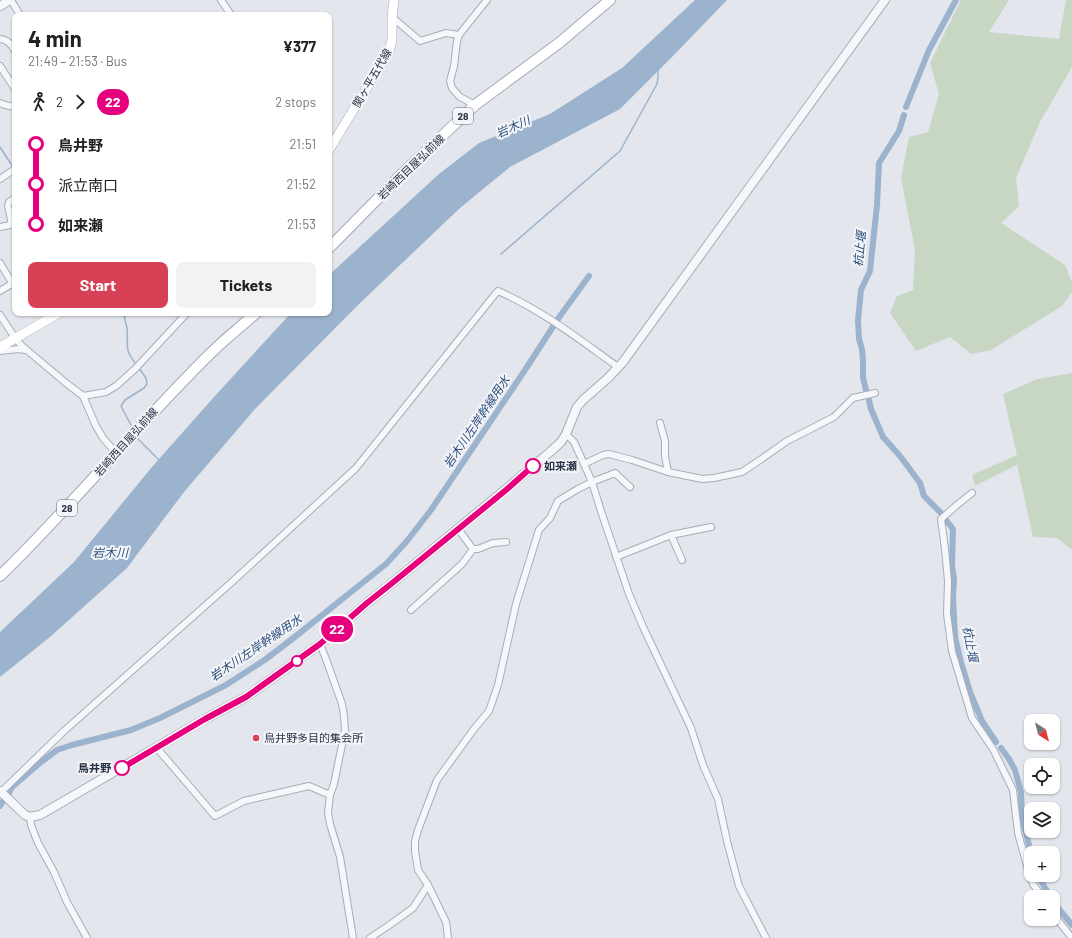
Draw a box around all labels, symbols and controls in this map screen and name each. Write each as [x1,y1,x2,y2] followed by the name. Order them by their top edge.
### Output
[28,25,82,51] text: 4 min
[283,37,316,55] text: ¥377
[349,46,394,110] street label: 関ヶ平五代線
[28,53,127,69] text: 21:49 – 21:53 · Bus
[28,91,50,113] icon: walk
[69,91,91,113] icon: forward
[105,93,121,110] text: 22
[56,94,63,110] text: 2
[275,94,316,110] text: 2 stops
[453,108,473,124] road number: 28
[493,112,534,140] water label: 岩木川
[374,131,447,202] street label: 岩崎西目屋弘前線
[58,136,103,154] text: 鳥井野
[289,136,316,152] text: 21:51
[58,176,118,194] text: 派立南口
[287,176,316,192] text: 21:52
[58,216,103,234] text: 如来瀬
[287,216,316,232] text: 21:53
[850,228,868,268] water label: 杭止堰
[28,262,168,308] button: Start
[176,262,316,308] button: Tickets
[440,371,513,470] water label: 岩木川左岸幹線用水
[91,405,160,479] street label: 岩崎西目屋弘前線
[525,458,541,474] marker: 如来瀬
[544,459,577,472] place label: 如来瀬
[57,500,77,516] road number: 28
[92,545,130,559] water label: 岩木川
[207,610,306,683] water label: 岩木川左岸幹線用水
[319,616,355,642] line badge: 22
[329,620,345,637] text: 22
[961,625,982,665] water label: 杭止堰
[291,655,303,667] unlabelled marker
[1024,714,1060,750] north arrow
[1024,714,1060,926] map controls
[264,731,364,744] place label: 鳥井野多目的集会所
[251,733,261,743] marker: 鳥井野多目的集会所
[1024,758,1060,794] button: locate
[114,760,130,776] marker: 鳥井野
[78,761,112,774] place label: 鳥井野
[1024,802,1060,838] button: layers
[1024,846,1060,882] button: +
[1024,890,1060,926] button: −

